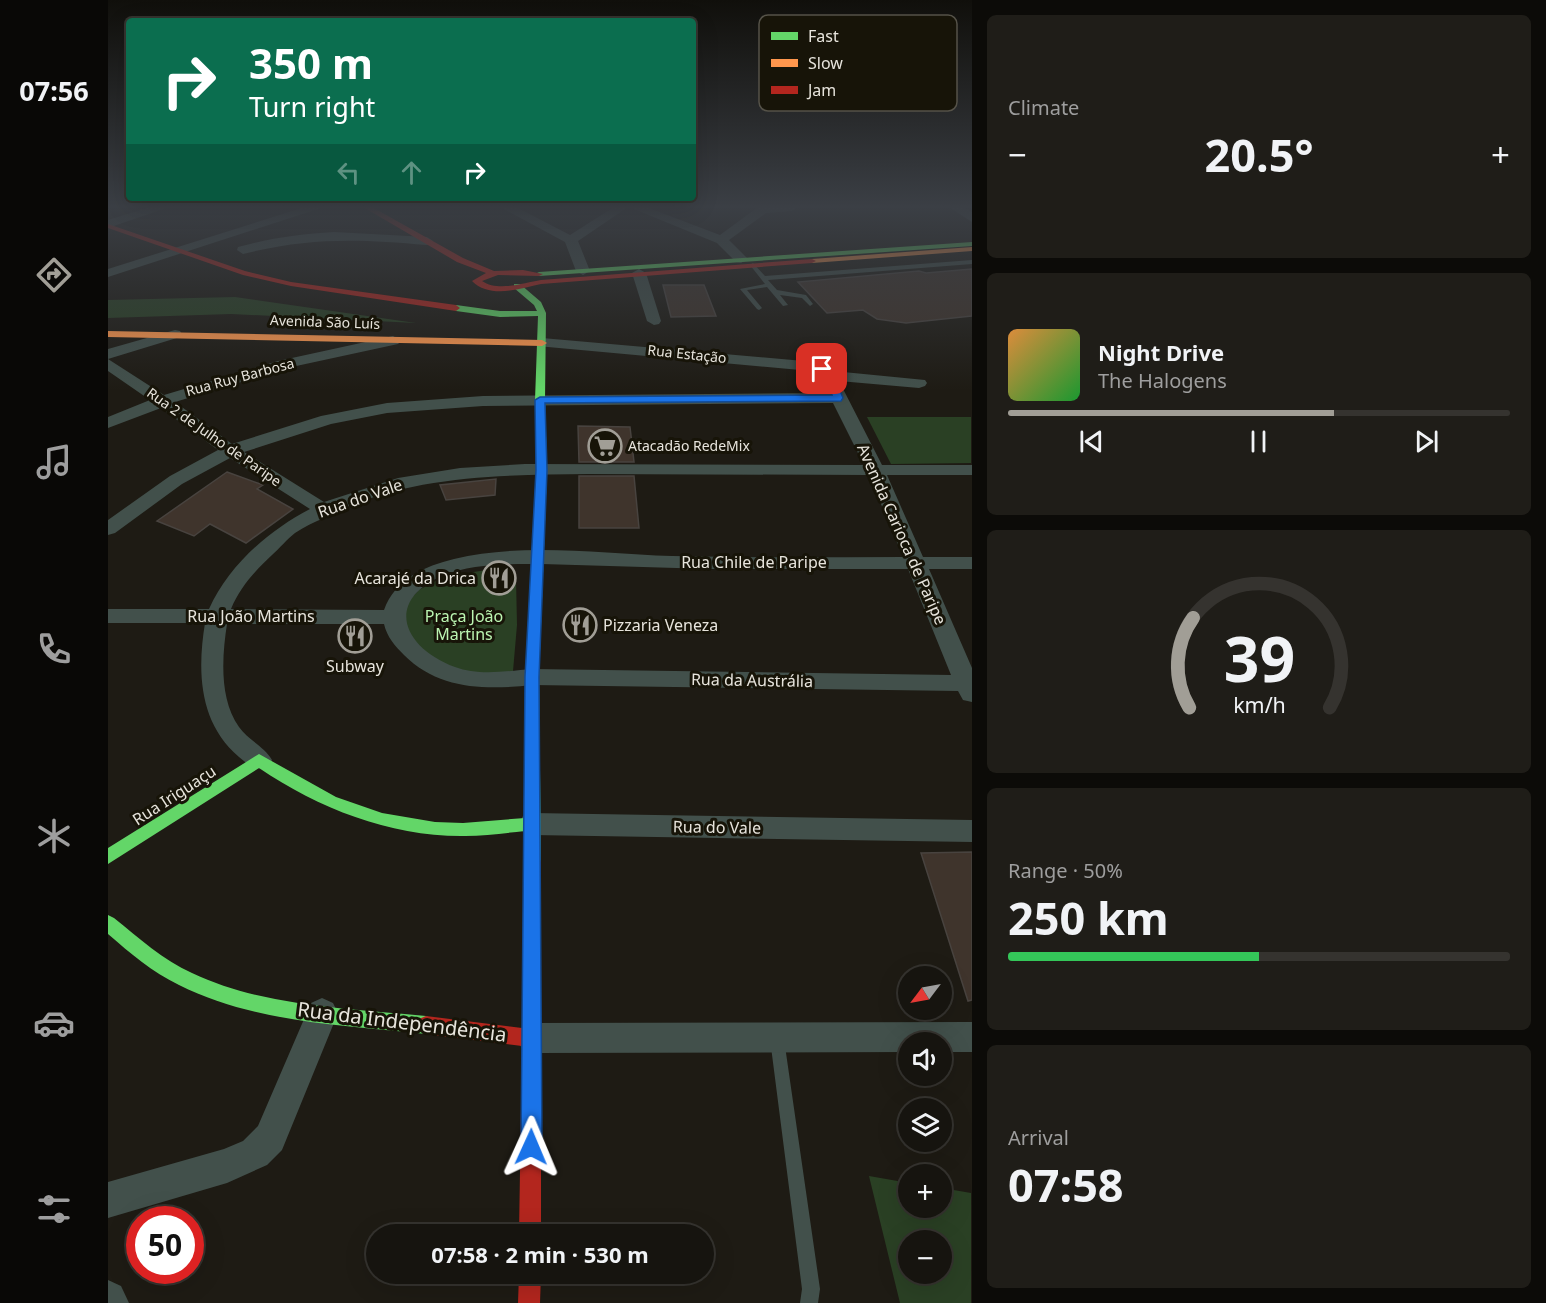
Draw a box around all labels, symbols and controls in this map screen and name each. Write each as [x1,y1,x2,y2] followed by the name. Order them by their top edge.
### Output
[759,15,957,111] legend
[808,25,839,47] text: Fast
[249,34,373,91] text: 350 m
[150,42,228,120] icon: right
[808,52,843,74] text: Slow
[19,72,89,109] text: 07:56
[806,79,836,101] text: Jam
[249,88,375,125] text: Turn right
[1008,94,1079,121] text: Climate
[1205,124,1313,185] text: 20.5°
[1008,132,1027,177] text: −
[1491,132,1510,177] text: +
[332,156,365,189] icon: left
[395,156,428,189] icon: ahead
[458,156,491,189] icon: right
[33,254,75,296] icon: directions
[270,310,381,333] street label: Avenida São Luís
[1098,337,1224,367] text: Night Drive
[647,340,727,367] street label: Rua Estação
[796,343,847,394] pin
[805,352,838,385] icon: arrive
[184,353,296,400] street label: Rua Ruy Barbosa
[1098,367,1227,394] text: The Halogens
[143,383,285,490] street label: Rua 2 de Julho de Paripe
[1075,425,1108,458] icon: previous
[1242,425,1275,458] icon: pause
[1410,425,1443,458] icon: next
[587,428,623,464] supermarket icon: Atacadão RedeMix
[628,436,750,455] place label: Atacadão RedeMix
[852,440,952,628] street label: Avenida Carioca de Paripe
[33,441,75,483] icon: music
[315,473,405,523] street label: Rua do Vale
[681,551,827,573] street label: Rua Chile de Paripe
[481,560,517,596] restaurant icon: Acarajé da Drica
[354,567,476,589] place label: Acarajé da Drica
[187,605,315,627] street label: Rua João Martins
[425,605,503,645] park label: Praça João Martins
[562,607,598,643] restaurant icon: Pizzaria Veneza
[603,614,718,636] place label: Pizzaria Veneza
[1223,616,1295,701] text: 39
[337,618,373,654] restaurant icon: Subway
[33,628,75,670] icon: phone
[326,655,385,677] place label: Subway
[691,668,813,692] street label: Rua da Austrália
[1233,691,1285,720] text: km/h
[128,760,220,830] street label: Rua Iriguaçu
[33,815,75,857] icon: climate
[673,815,761,839] street label: Rua do Vale
[1008,857,1123,884] text: Range · 50%
[1008,887,1169,948] text: 250 km
[898,966,952,1020] north arrow
[898,966,952,1284] map controls
[296,995,508,1048] street label: Rua da Independência
[33,1002,75,1044] icon: car
[898,1032,952,1086] button: sound
[898,1098,952,1152] button: layers
[499,1115,563,1179] position arrow
[1008,1124,1069,1151] text: Arrival
[1008,1154,1124,1215] text: 07:58
[898,1164,952,1218] button: +
[33,1188,75,1230] icon: filters
[126,1206,204,1284] speed limit sign: 50
[898,1230,952,1284] button: −
[431,1239,649,1269] text: 07:58 · 2 min · 530 m

